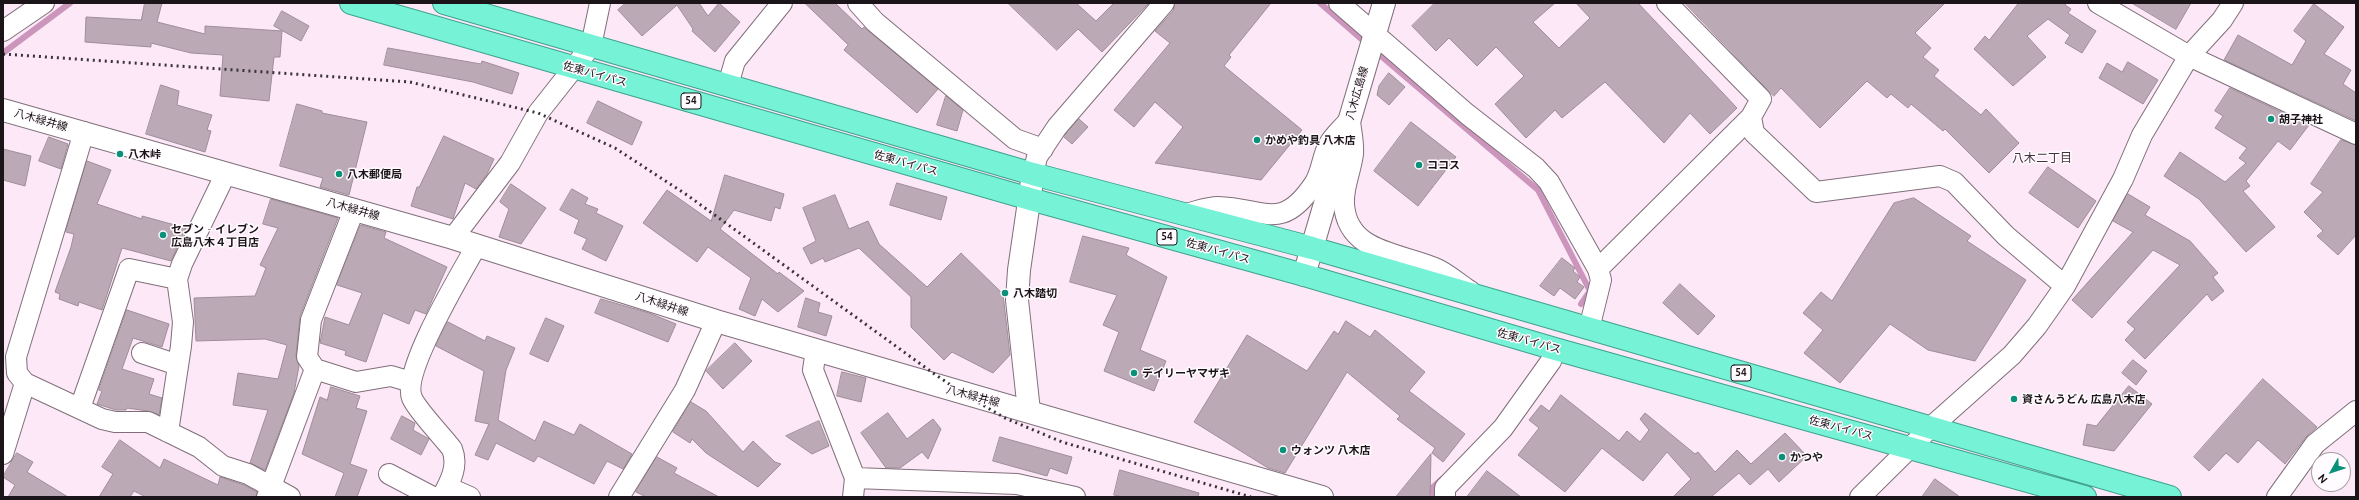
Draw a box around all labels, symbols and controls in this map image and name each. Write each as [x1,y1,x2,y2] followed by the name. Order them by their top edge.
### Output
[561,59,629,89] street label: 佐東バイパス
[1343,65,1371,121] street label: 八木広島線
[681,93,701,109] road number: 54
[13,106,69,134] street label: 八木緑井線
[2279,112,2323,126] place label: 胡子神社
[2266,114,2276,124] marker: 胡子神社
[1265,133,1356,147] place label: かめや釣具 八木店
[1252,135,1262,145] marker: かめや釣具 八木店
[128,147,161,161] place label: 八木峠
[872,148,940,178] street label: 佐東バイパス
[115,149,125,159] marker: 八木峠
[2012,151,2072,165] district label: 八木二丁目
[1427,158,1460,172] place label: ココス
[1414,160,1424,170] marker: ココス
[347,167,402,181] place label: 八木郵便局
[334,169,344,179] marker: 八木郵便局
[325,195,381,223] street label: 八木緑井線
[171,222,259,248] place label: セブン‐イレブン 広島八木４丁目店
[1157,229,1177,245] road number: 54
[158,230,168,240] marker: セブン‐イレブン 広島八木４丁目店
[1184,236,1252,266] street label: 佐東バイパス
[1013,286,1057,300] place label: 八木踏切
[1000,288,1010,298] marker: 八木踏切
[634,289,690,319] street label: 八木緑井線
[1495,326,1563,356] street label: 佐東バイパス
[1731,365,1751,381] road number: 54
[1142,366,1230,380] place label: デイリーヤマザキ
[1129,368,1139,378] marker: デイリーヤマザキ
[945,383,1001,409] street label: 八木緑井線
[2022,392,2146,406] place label: 資さんうどん 広島八木店
[2009,394,2019,404] marker: 資さんうどん 広島八木店
[1807,413,1875,443] street label: 佐東バイパス
[1291,443,1371,457] place label: ウォンツ 八木店
[1278,445,1288,455] marker: ウォンツ 八木店
[1790,450,1823,464] place label: かつや
[1777,452,1787,462] marker: かつや
[2311,452,2351,492] north arrow
[2315,472,2330,486] text: N

